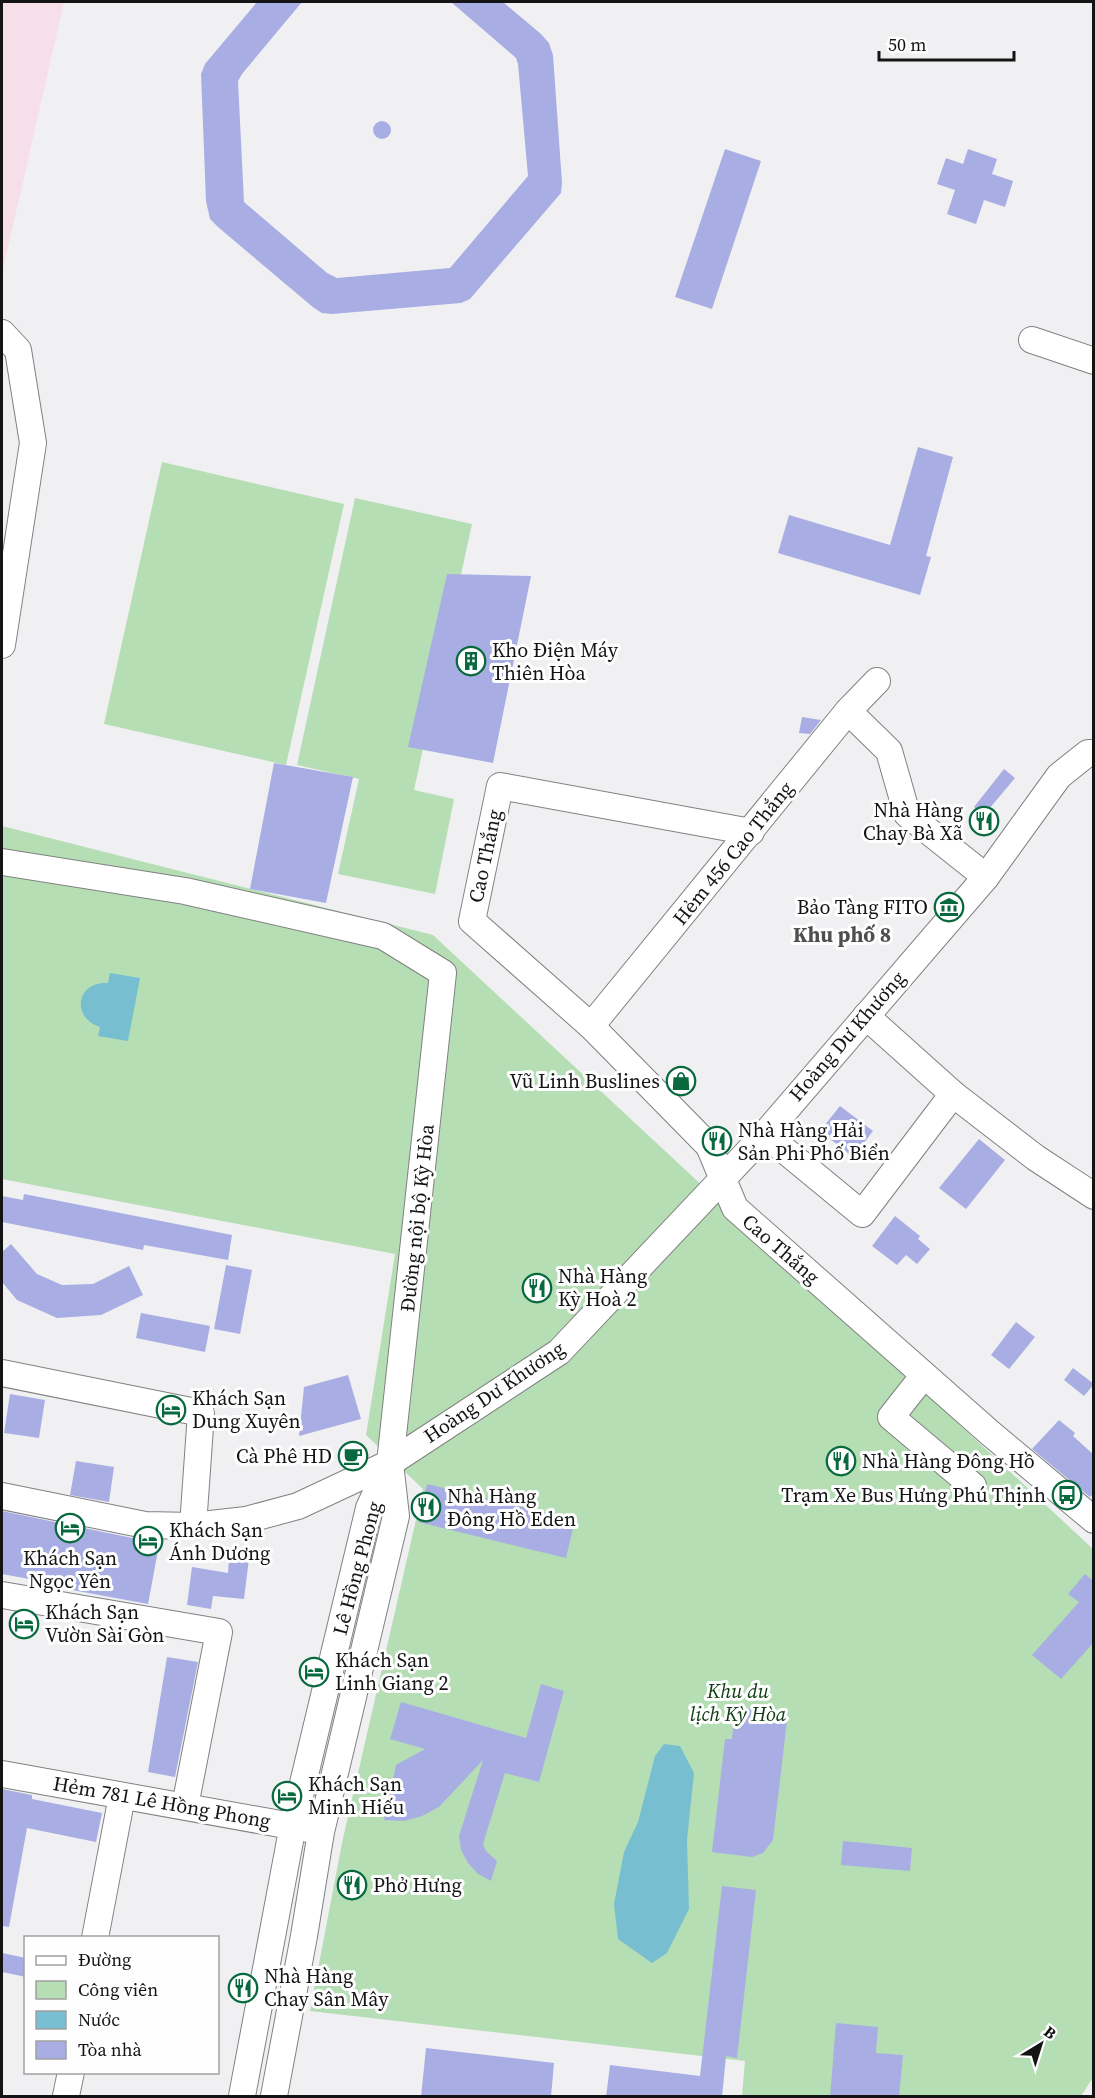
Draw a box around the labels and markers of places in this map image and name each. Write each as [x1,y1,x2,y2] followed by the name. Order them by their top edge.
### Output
[492,636,619,687] place label: Kho Điện Máy Thiên Hòa
[455,645,487,677] building icon: Kho Điện Máy Thiên Hòa
[863,796,964,847] place label: Nhà Hàng Chay Bà Xã
[968,805,1000,837] restaurant icon: Nhà Hàng Chay Bà Xã
[933,891,965,923] museum icon: Bảo Tàng FITO
[797,893,928,921] place label: Bảo Tàng FITO
[665,1065,697,1097] shop icon: Vũ Linh Buslines
[509,1067,660,1095] place label: Vũ Linh Buslines
[738,1116,890,1167] place label: Nhà Hàng Hải Sản Phi Phố Biển
[701,1125,733,1157] restaurant icon: Nhà Hàng Hải Sản Phi Phố Biển
[558,1262,647,1313] place label: Nhà Hàng Kỳ Hoà 2
[521,1272,553,1304] restaurant icon: Nhà Hàng Kỳ Hoà 2
[192,1384,301,1435] place label: Khách Sạn Dung Xuyên
[155,1394,187,1426] hotel icon: Khách Sạn Dung Xuyên
[337,1440,369,1472] cafe icon: Cà Phê HD
[236,1442,332,1470] place label: Cà Phê HD
[825,1445,857,1477] restaurant icon: Nhà Hàng Đông Hồ
[862,1447,1035,1475] place label: Nhà Hàng Đông Hồ
[1051,1479,1083,1511] bus stop icon: Trạm Xe Bus Hưng Phú Thịnh
[781,1481,1046,1509] place label: Trạm Xe Bus Hưng Phú Thịnh
[447,1482,576,1533] place label: Nhà Hàng Đông Hồ Eden
[410,1491,442,1523] restaurant icon: Nhà Hàng Đông Hồ Eden
[54,1512,86,1544] hotel icon: Khách Sạn Ngọc Yên
[169,1516,270,1567] place label: Khách Sạn Ánh Dương
[132,1525,164,1557] hotel icon: Khách Sạn Ánh Dương
[23,1544,117,1595] place label: Khách Sạn Ngọc Yên
[45,1598,164,1649] place label: Khách Sạn Vườn Sài Gòn
[8,1608,40,1640] hotel icon: Khách Sạn Vườn Sài Gòn
[335,1646,449,1697] place label: Khách Sạn Linh Giang 2
[298,1656,330,1688] hotel icon: Khách Sạn Linh Giang 2
[308,1770,404,1821] place label: Khách Sạn Minh Hiếu
[271,1780,303,1812] hotel icon: Khách Sạn Minh Hiếu
[336,1869,368,1901] restaurant icon: Phở Hưng
[373,1871,462,1899] place label: Phở Hưng
[264,1962,389,2013] place label: Nhà Hàng Chay Sân Mây
[227,1972,259,2004] restaurant icon: Nhà Hàng Chay Sân Mây

